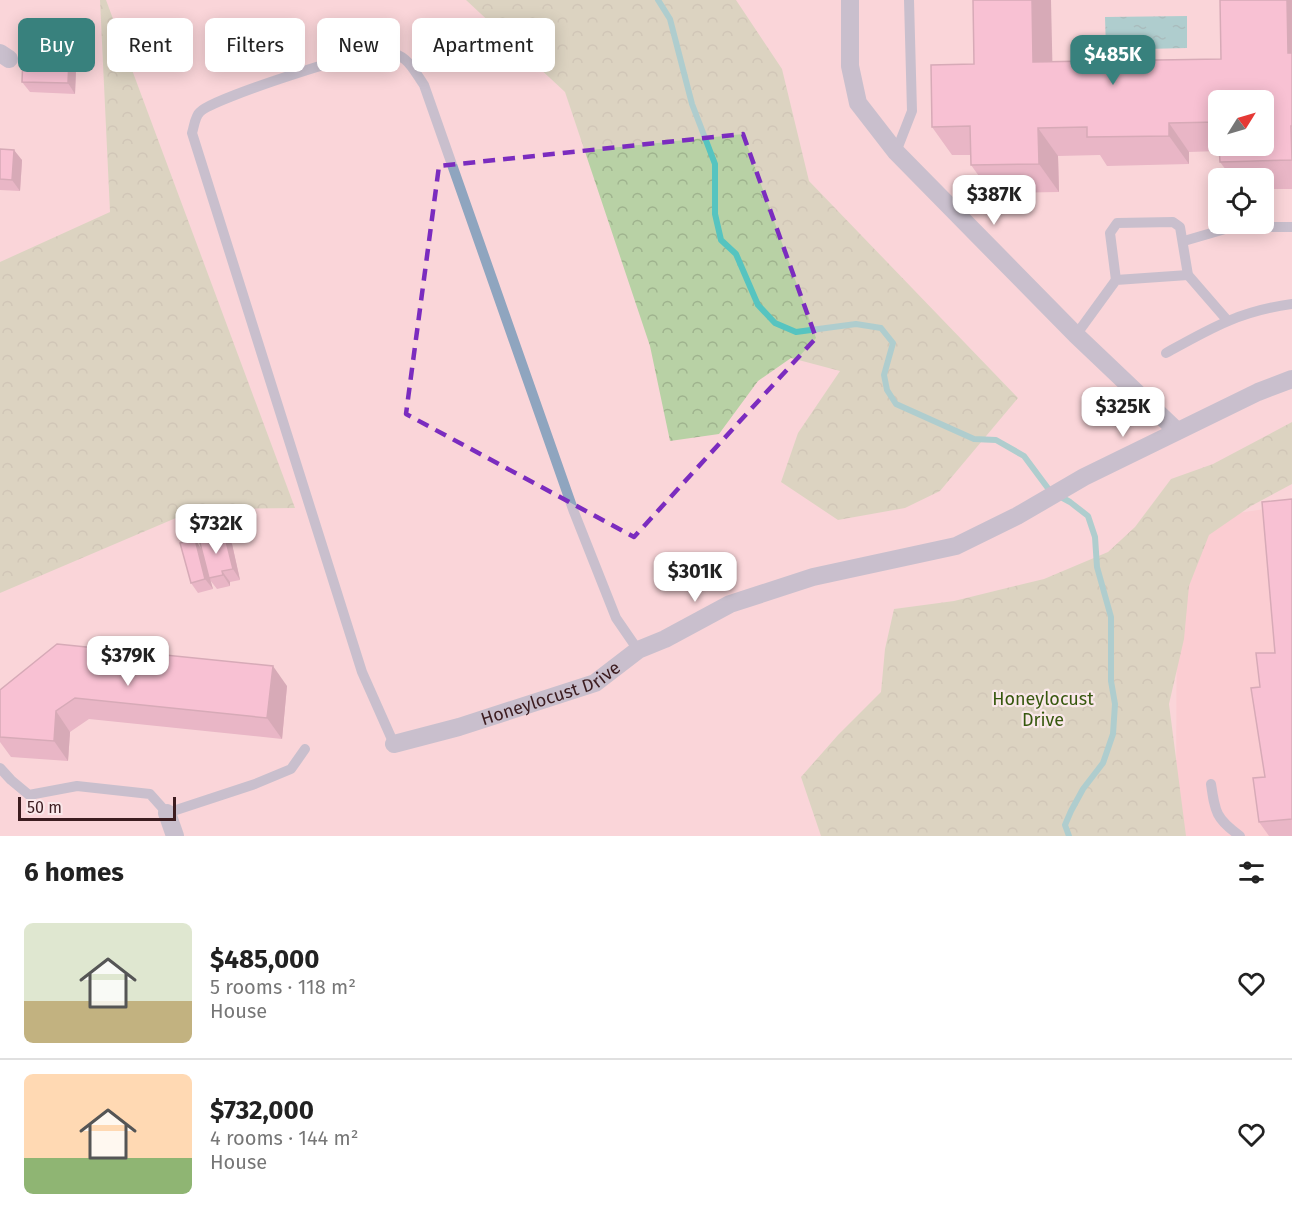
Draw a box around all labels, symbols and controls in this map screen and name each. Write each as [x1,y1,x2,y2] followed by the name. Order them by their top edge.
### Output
[18,18,95,72] chip: Buy
[107,18,193,72] chip: Rent
[205,18,305,72] chip: Filters
[317,18,400,72] chip: New
[412,18,555,72] chip: Apartment
[1071,35,1155,86] pin: $485K
[1084,42,1142,66] text: $485K
[1208,90,1274,156] north arrow
[1208,90,1274,234] map controls
[1208,168,1274,234] button: locate
[952,175,1036,226] pin: $387K
[967,182,1021,206] text: $387K
[1081,387,1165,438] pin: $325K
[1096,394,1150,418] text: $325K
[174,504,258,555] pin: $732K
[190,511,243,535] text: $732K
[653,552,737,603] pin: $301K
[668,559,722,583] text: $301K
[86,636,170,687] pin: $379K
[101,643,155,667] text: $379K
[478,657,625,730] street label: Honeylocust Drive
[992,688,1094,731] park label: Honeylocust Drive
[18,794,176,822] scale bar
[27,798,62,817] text: 50 m
[1235,856,1268,889] icon: filters
[24,857,124,888] text: 6 homes
[210,944,320,975] text: $485,000
[72,947,144,1019] icon: home
[1235,967,1268,1000] icon: heart
[210,975,356,999] text: 5 rooms · 118 m²
[210,999,267,1023] text: House
[210,1095,314,1126] text: $732,000
[72,1098,144,1170] icon: home
[1235,1118,1268,1151] icon: heart
[210,1126,359,1150] text: 4 rooms · 144 m²
[210,1150,267,1174] text: House

